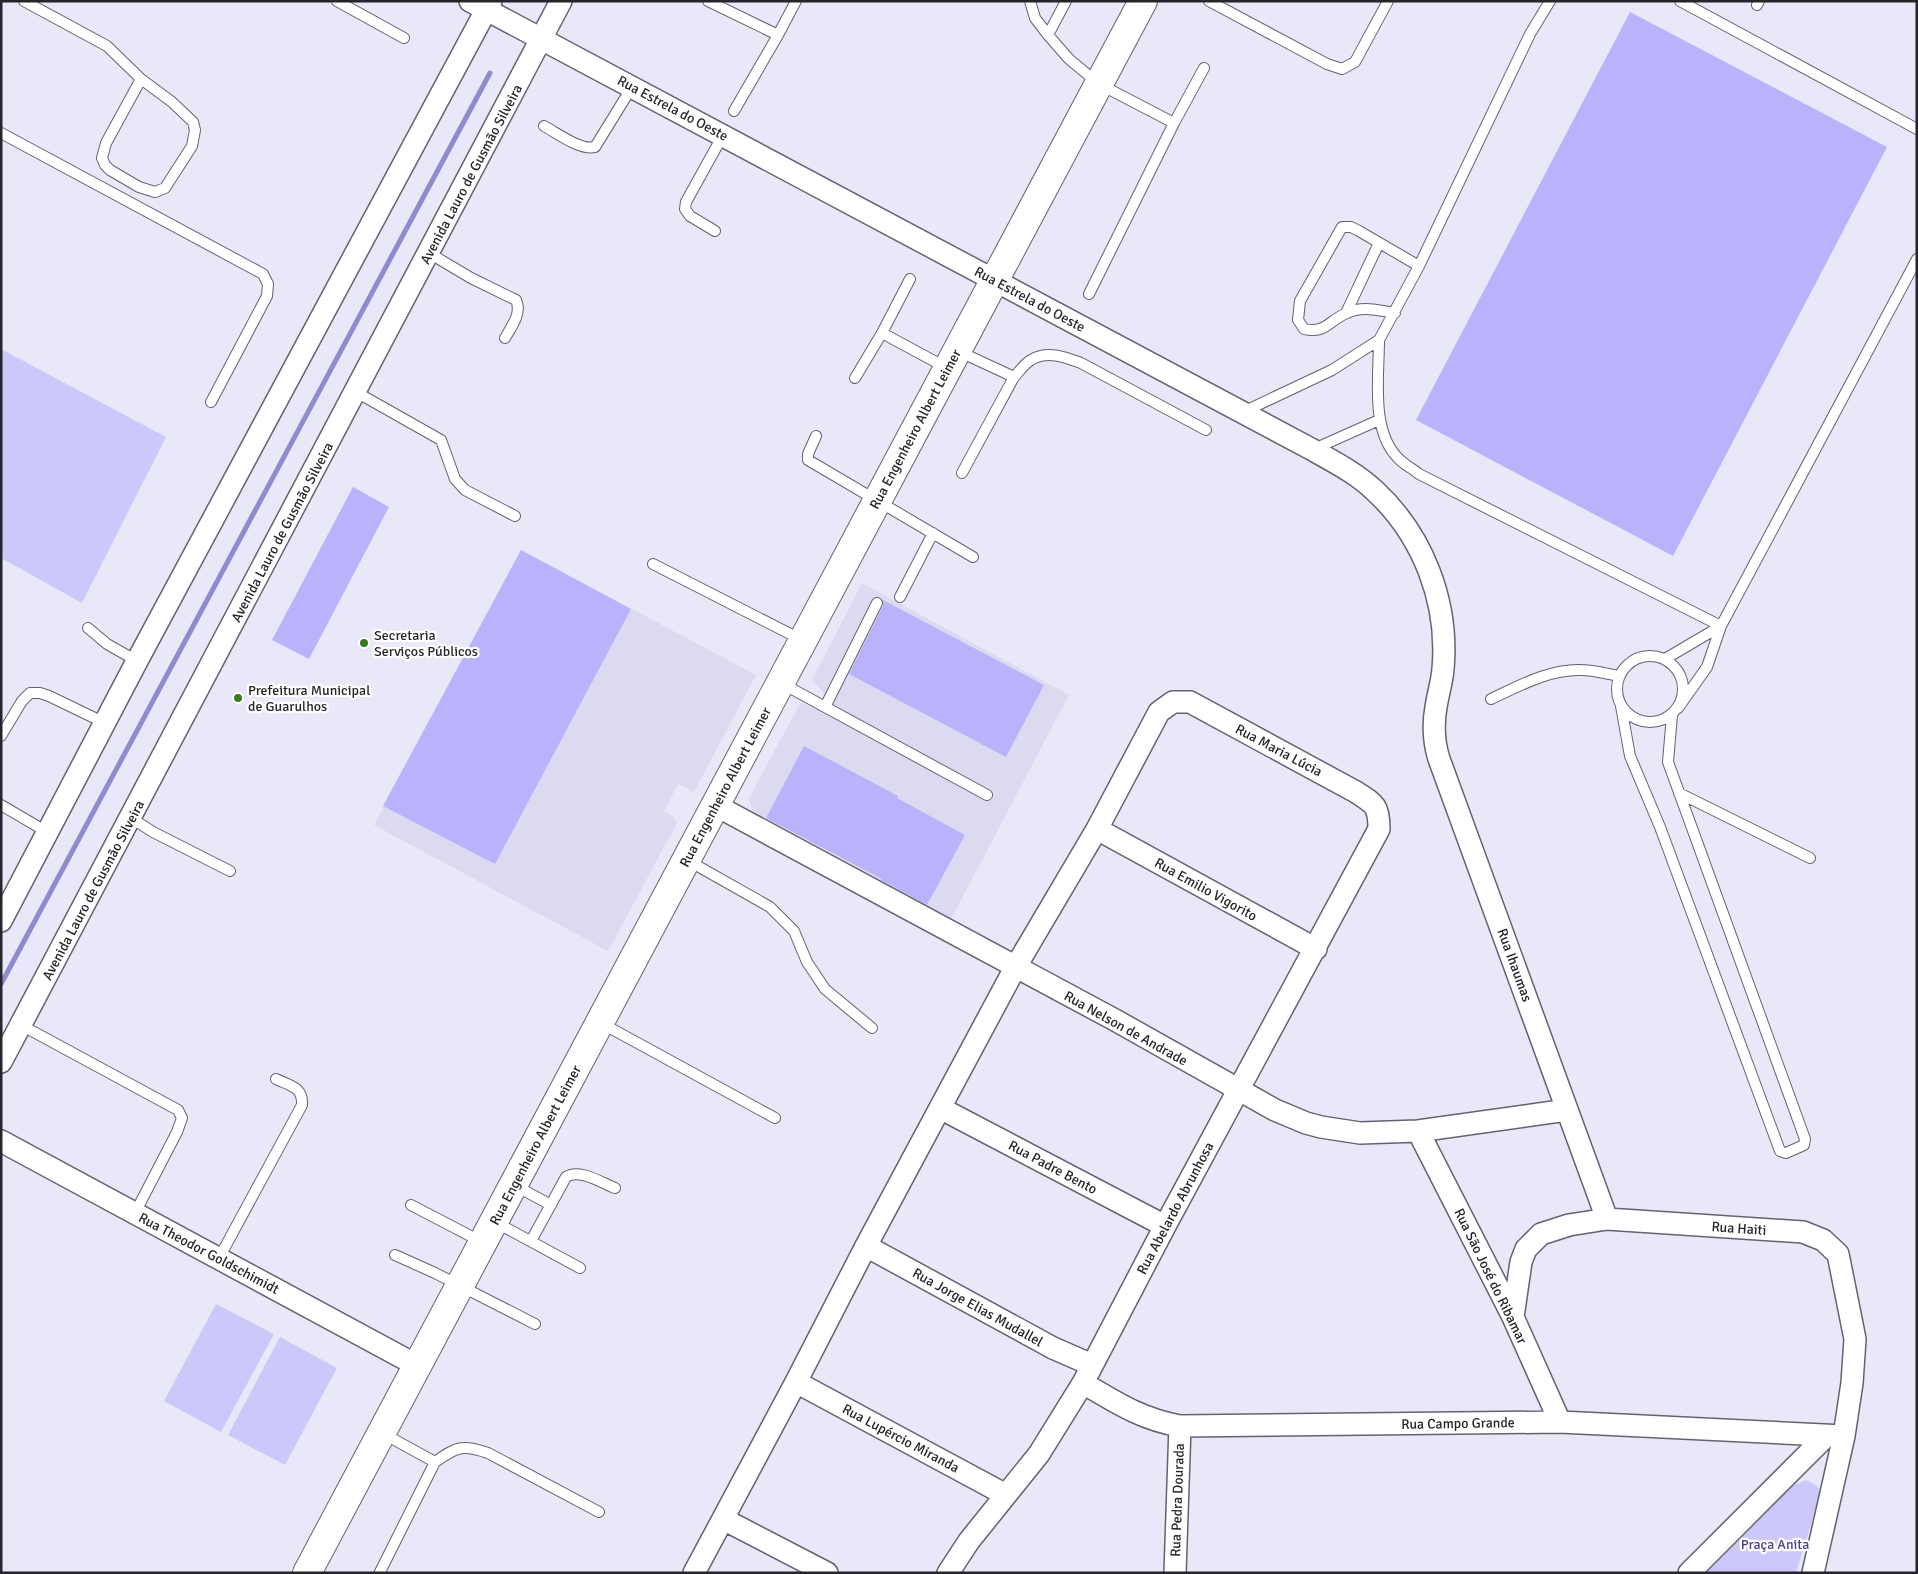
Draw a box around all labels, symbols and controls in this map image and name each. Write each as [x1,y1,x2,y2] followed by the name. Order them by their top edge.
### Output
[614,72,731,145] street label: Rua Estrela do Oeste
[417,81,526,267] street label: Avenida Lauro de Gusmão Silveira
[971,263,1088,336] street label: Rua Estrela do Oeste
[866,346,965,512] street label: Rua Engenheiro Albert Leimer
[228,439,337,625] street label: Avenida Lauro de Gusmão Silveira
[374,627,478,660] place label: Secretaria Serviços Públicos
[358,637,370,649] marker: Secretaria Serviços Públicos
[248,682,370,715] place label: Prefeitura Municipal de Guarulhos
[232,692,244,704] marker: Prefeitura Municipal de Guarulhos
[676,704,775,870] street label: Rua Engenheiro Albert Leimer
[1232,720,1325,780] street label: Rua Maria Lúcia
[39,797,148,983] street label: Avenida Lauro de Gusmão Silveira
[1151,854,1260,925] street label: Rua Emilio Vigorito
[1493,926,1536,1004] street label: Rua Ihaumas
[1061,987,1190,1069] street label: Rua Nelson de Andrade
[486,1062,585,1228] street label: Rua Engenheiro Albert Leimer
[1005,1137,1100,1198] street label: Rua Padre Bento
[1133,1139,1218,1277] street label: Rua Abelardo Abrunhosa
[1450,1206,1531,1348] street label: Rua São José do Ribamar
[136,1209,282,1298] street label: Rua Theodor Goldschimidt
[1711,1218,1767,1239] street label: Rua Haiti
[910,1264,1046,1350] street label: Rua Jorge Elias Mudallel
[839,1400,962,1477] street label: Rua Lupércio Miranda
[1401,1414,1515,1433] street label: Rua Campo Grande
[1167,1443,1188,1557] street label: Rua Pedra Dourada
[1741,1536,1809,1553] park label: Praça Anita

